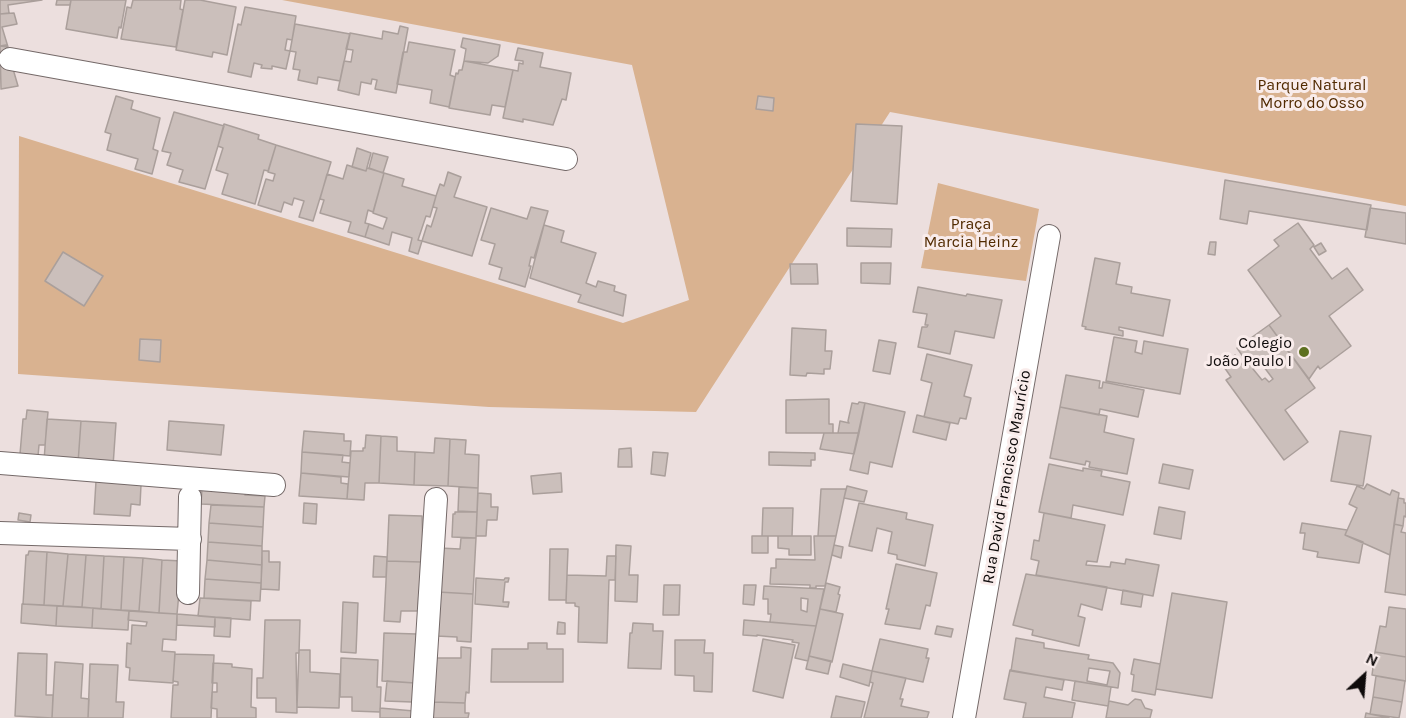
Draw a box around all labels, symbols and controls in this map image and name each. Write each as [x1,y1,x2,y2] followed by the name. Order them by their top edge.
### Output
[1257,75,1367,113] park label: Parque Natural Morro do Osso
[924,214,1018,252] park label: Praça Marcia Heinz
[1207,333,1292,371] place label: Colegio João Paulo I
[1297,345,1311,359] marker: Colegio João Paulo I
[979,369,1035,585] street label: Rua David Francisco Maurício
[1334,646,1394,706] north arrow
[1363,648,1381,670] text: N

